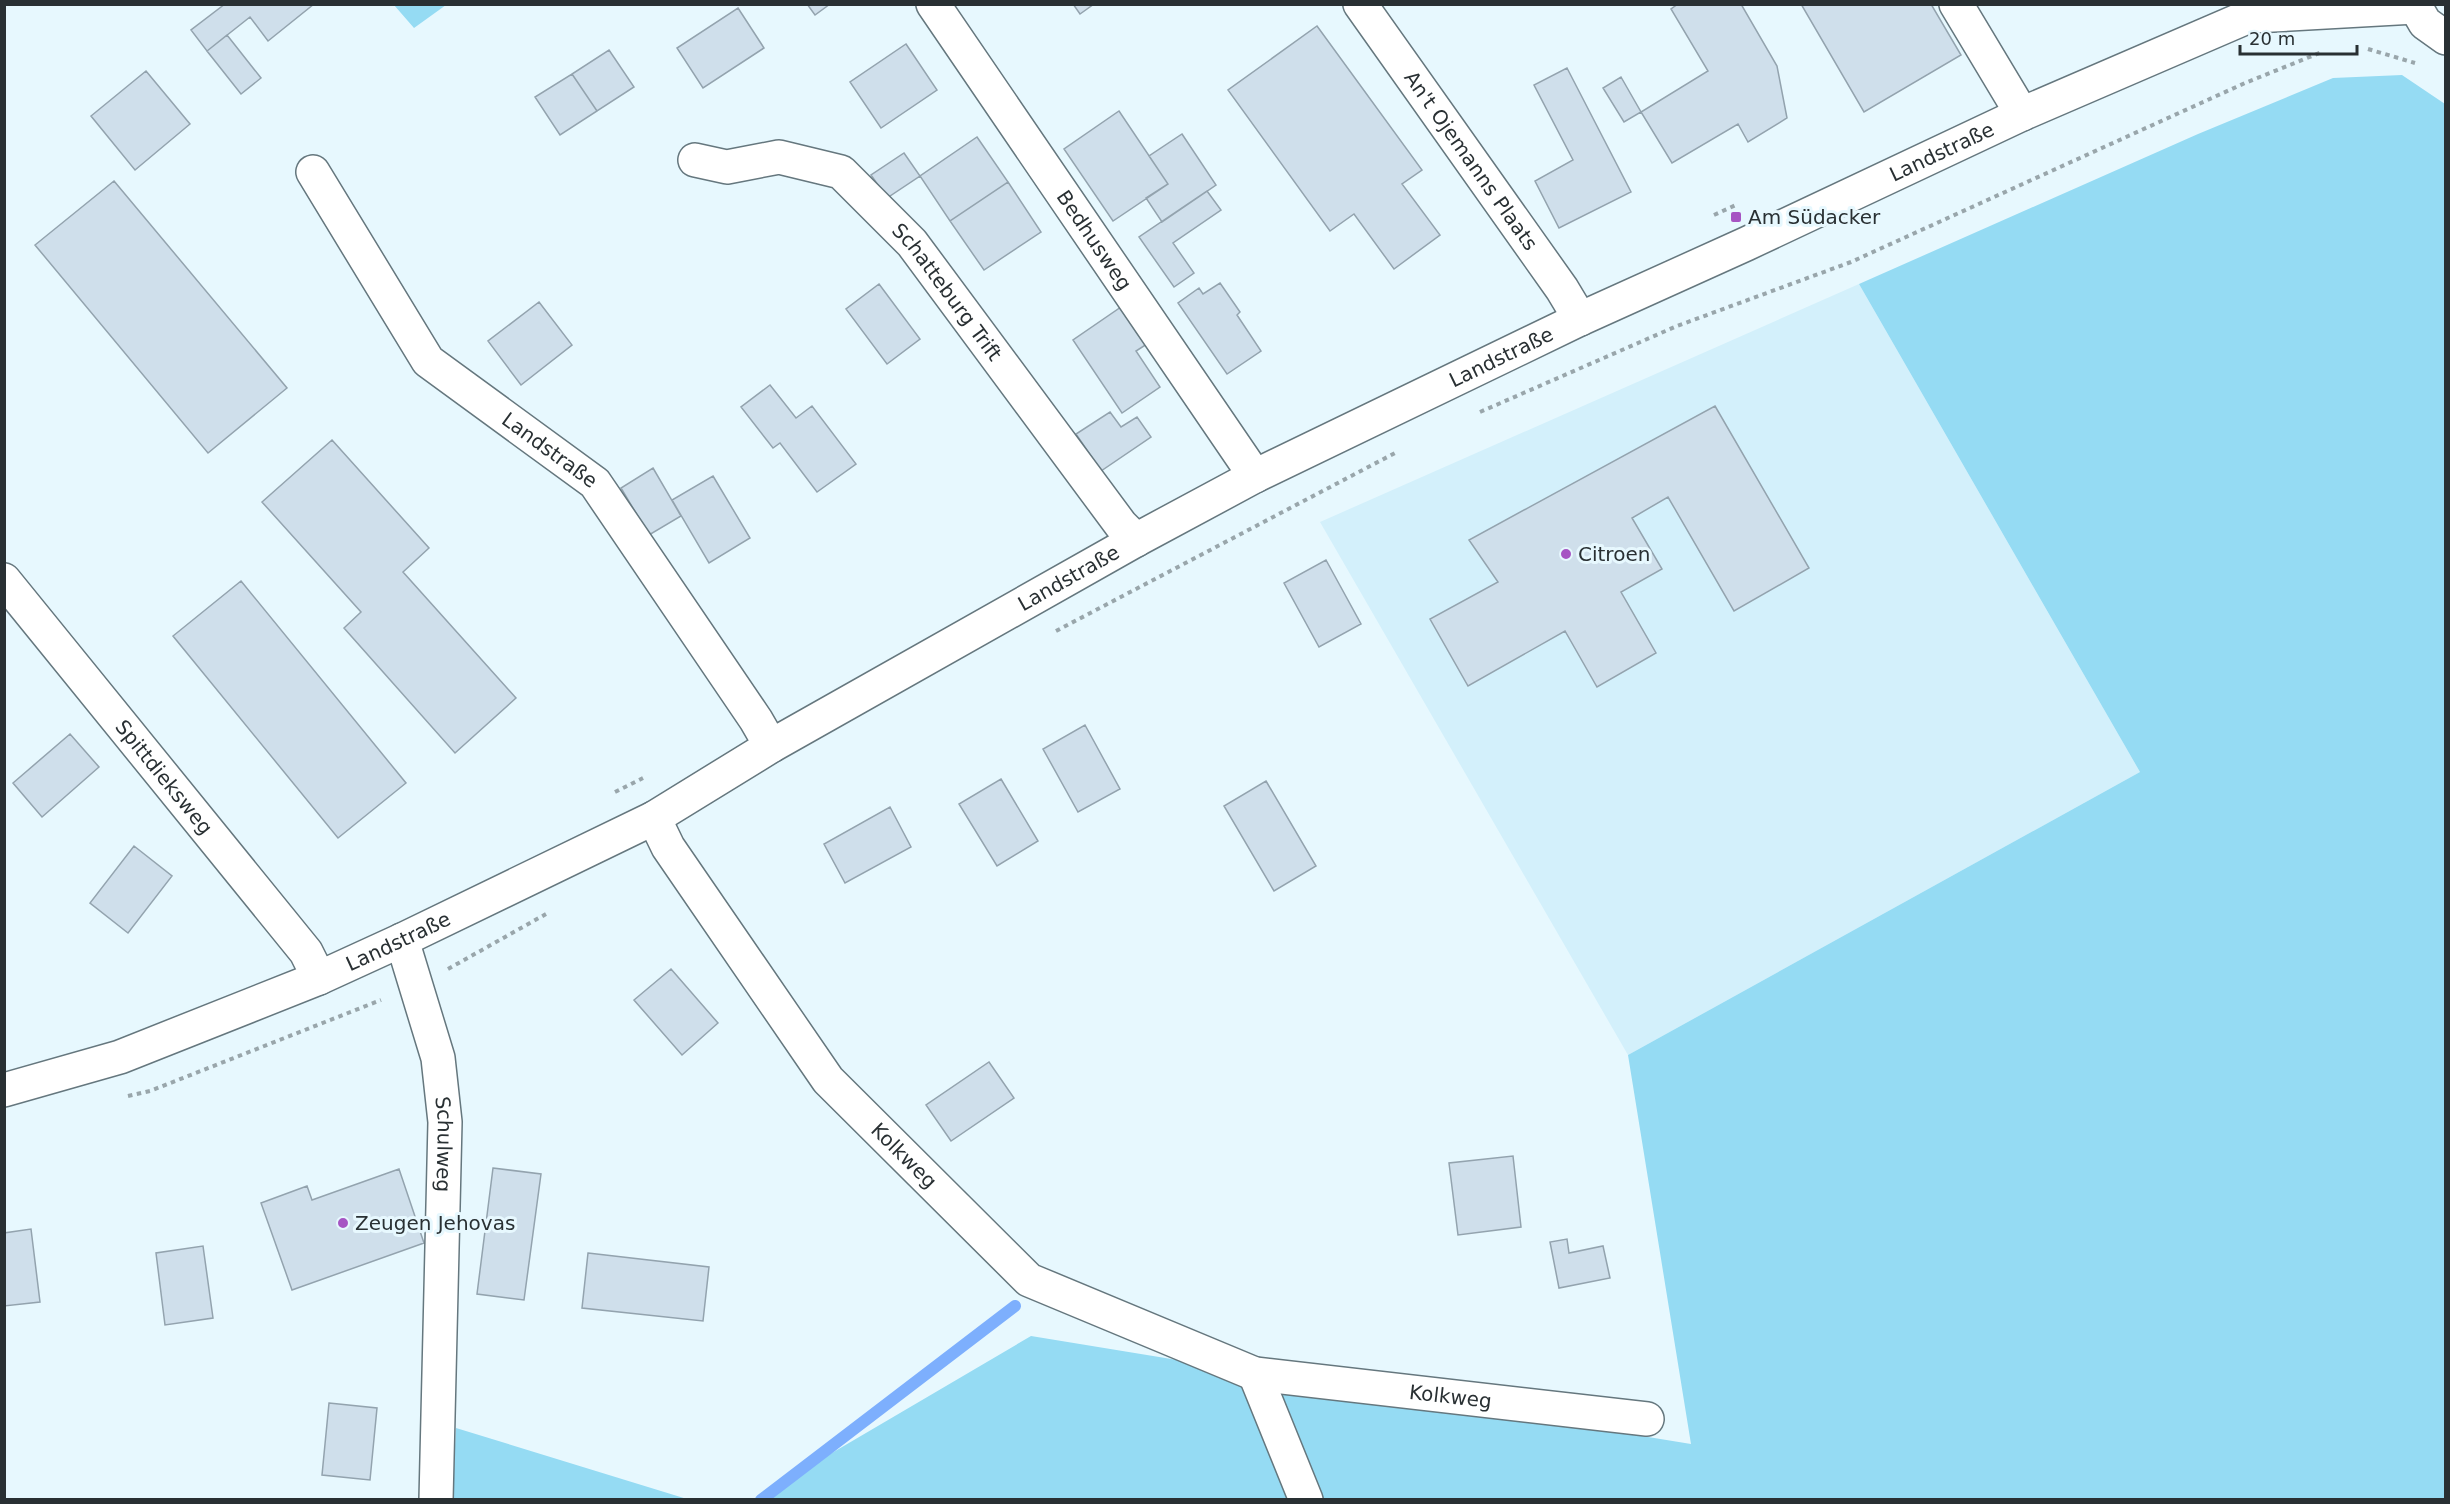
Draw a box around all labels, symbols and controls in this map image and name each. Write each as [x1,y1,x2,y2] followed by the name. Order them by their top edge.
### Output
[2240,18,2357,56] scale bar
[2249,28,2295,49] text: 20 m
[1399,66,1543,255] street label: An't Ojemanns Plaats
[1886,117,1998,187] street label: Landstraße
[1052,186,1137,295] street label: Bedhusweg
[1748,205,1881,229] place label: Am Südacker
[1729,210,1743,224] marker: Am Südacker
[887,218,1007,365] street label: Schatteburg Trift
[1445,322,1557,392] street label: Landstraße
[497,407,602,493] street label: Landstraße
[1014,540,1123,616] street label: Landstraße
[1578,542,1650,566] place label: Citroen
[1559,547,1573,561] marker: Citroen
[110,715,218,839] street label: Spittdieksweg
[342,906,454,976] street label: Landstraße
[430,1095,457,1193] street label: Schulweg
[866,1118,942,1193] street label: Kolkweg
[355,1211,515,1235] place label: Zeugen Jehovas
[336,1216,350,1230] marker: Zeugen Jehovas
[1408,1380,1493,1413] street label: Kolkweg

